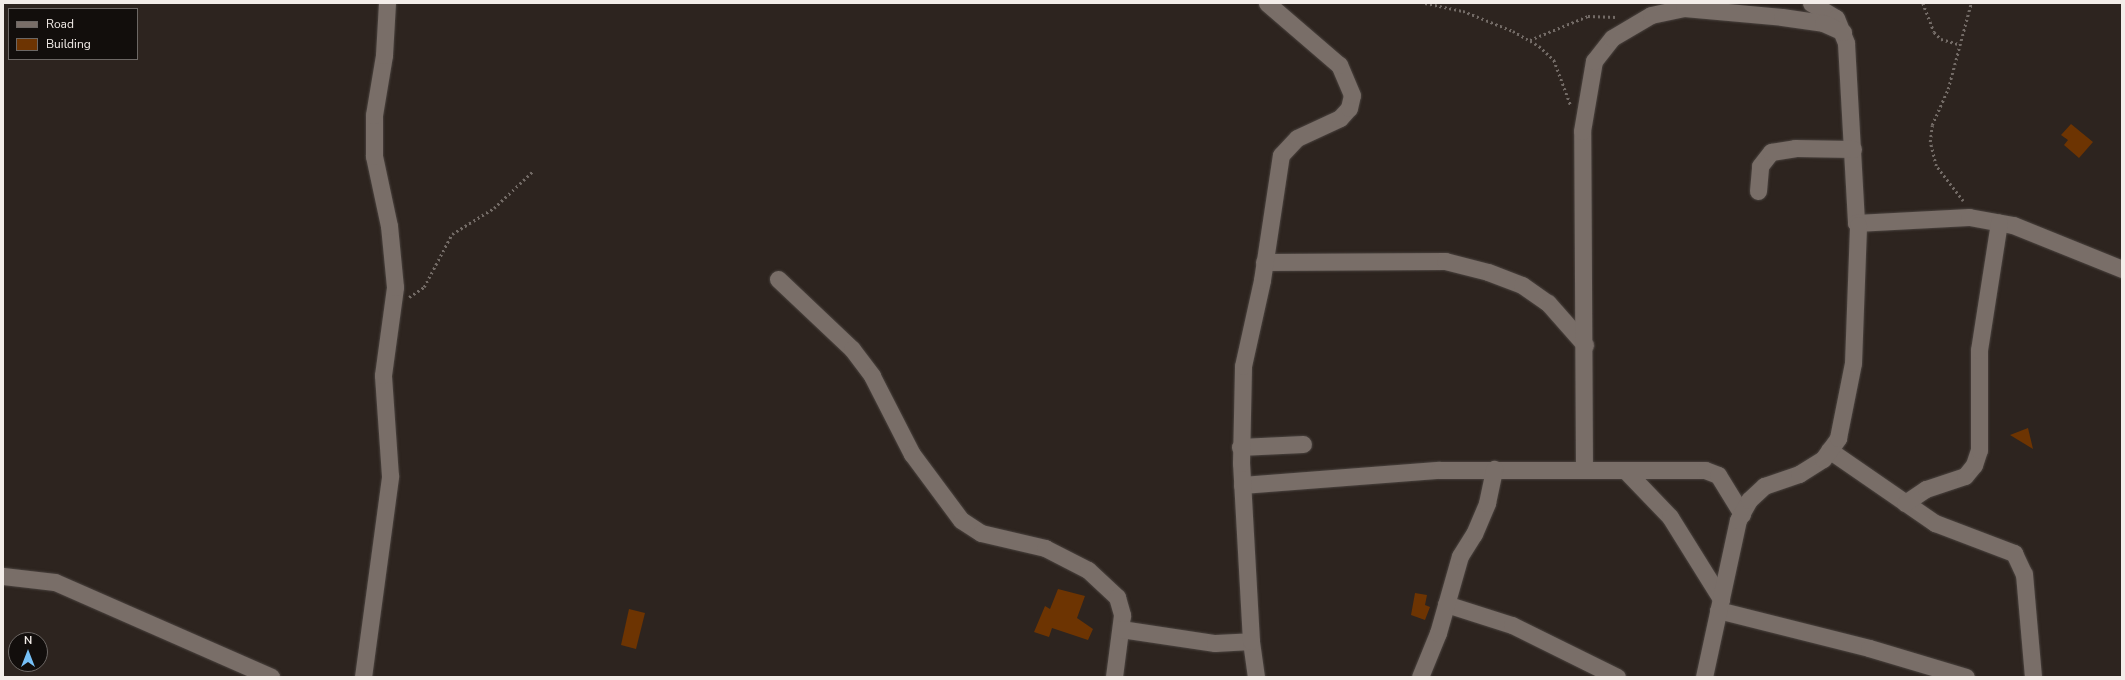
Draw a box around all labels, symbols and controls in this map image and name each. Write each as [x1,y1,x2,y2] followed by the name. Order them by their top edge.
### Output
[8,8,138,60] legend
[46,16,74,32] text: Road
[46,36,91,52] text: Building
[8,632,48,672] north arrow
[24,633,32,648] text: N

